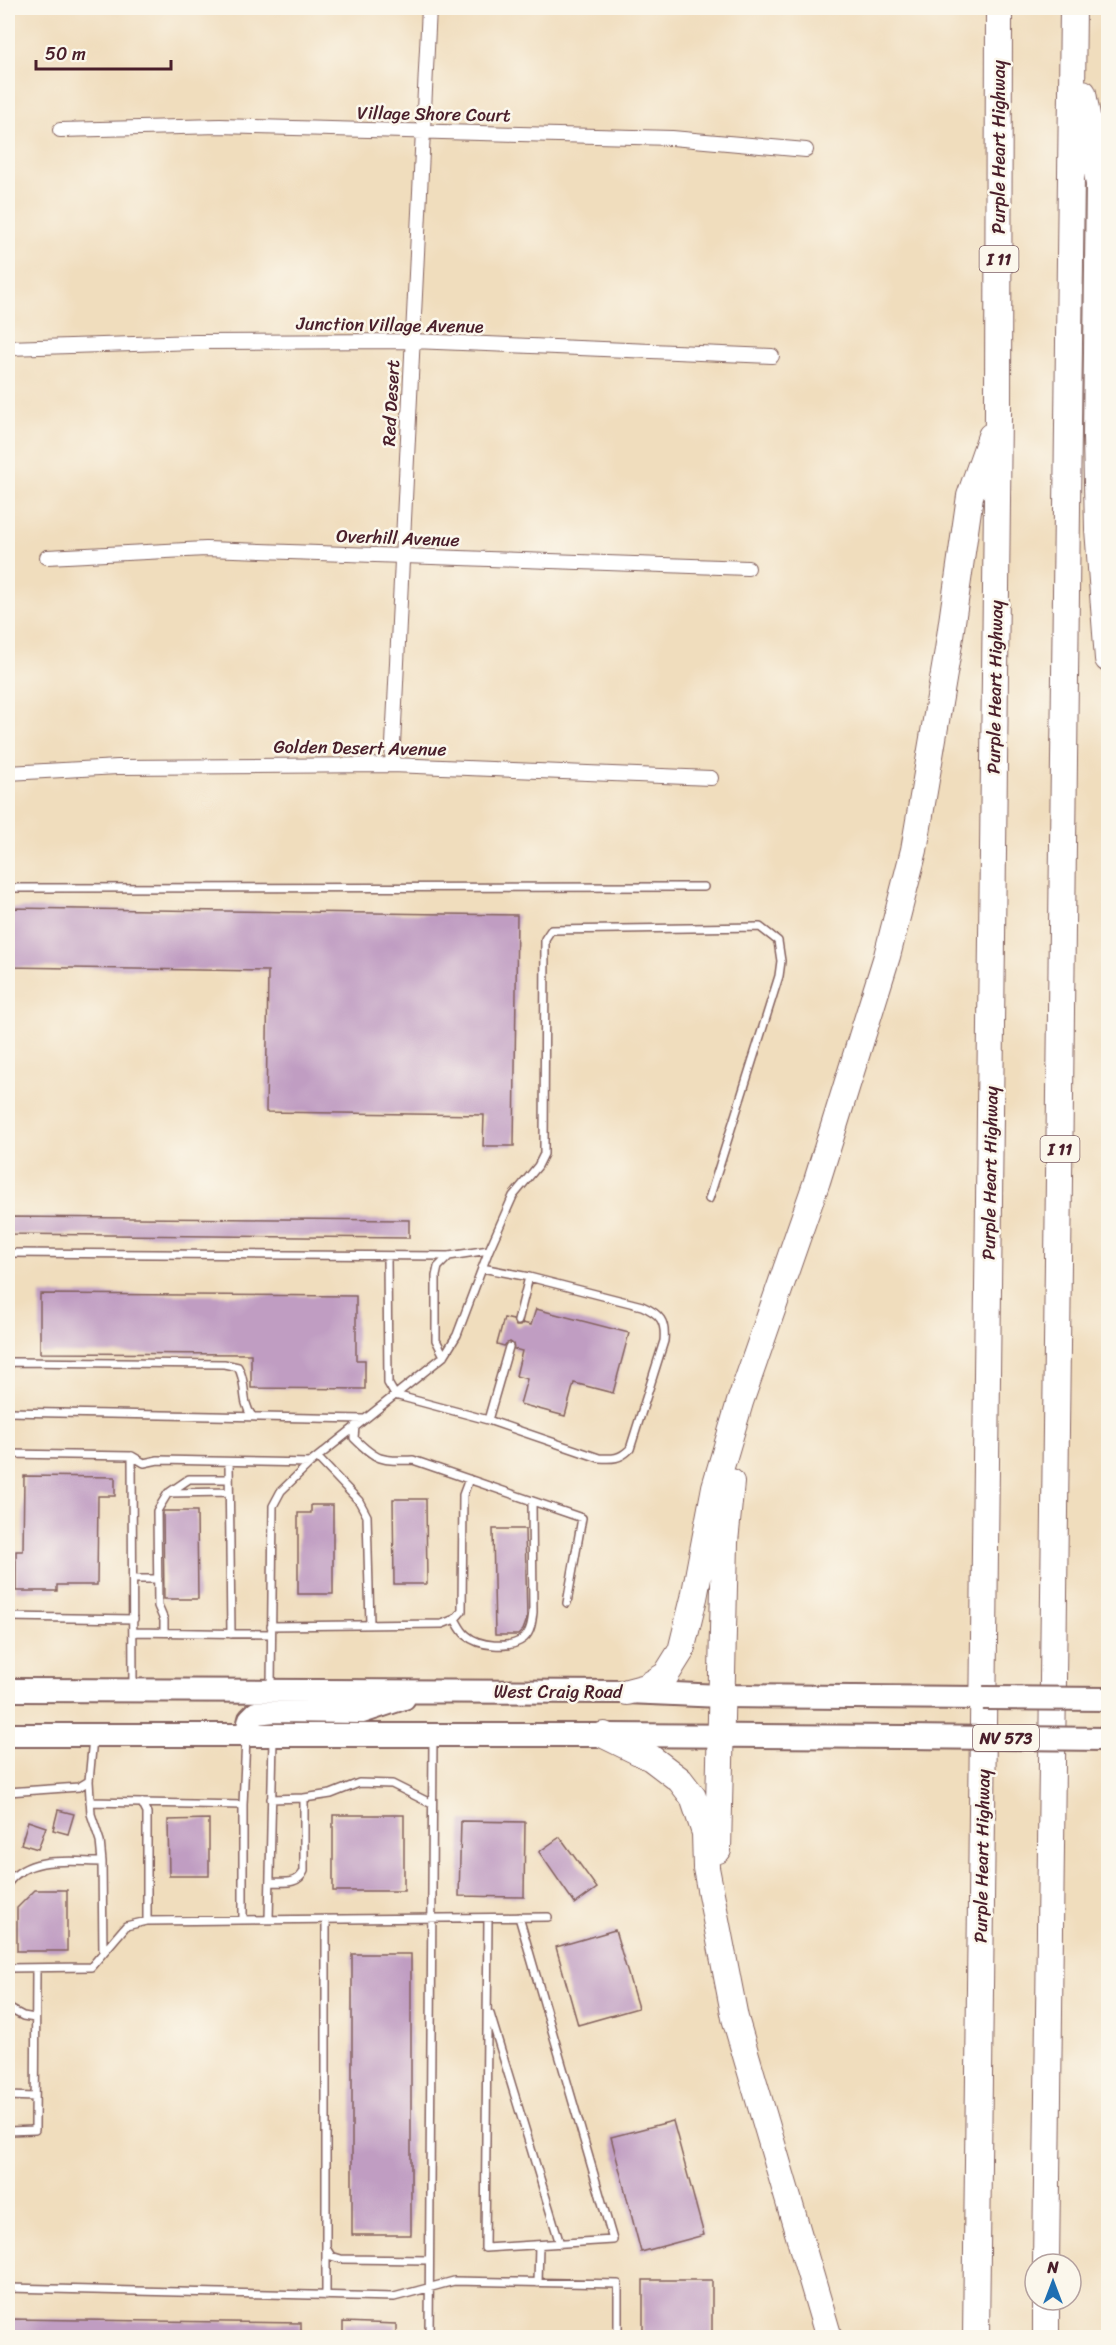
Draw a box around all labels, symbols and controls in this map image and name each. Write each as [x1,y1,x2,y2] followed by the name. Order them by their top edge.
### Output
[36,33,171,71] scale bar
[45,38,86,70] text: 50 m
[983,59,1015,234] street label: Purple Heart Highway
[357,97,511,131] street label: Village Shore Court
[980,246,1018,272] road number: I 11
[295,307,484,343] street label: Junction Village Avenue
[373,359,409,447] street label: Red Desert
[336,520,460,556] street label: Overhill Avenue
[977,599,1013,774] street label: Purple Heart Highway
[273,730,447,766] street label: Golden Desert Avenue
[972,1085,1008,1260] street label: Purple Heart Highway
[1040,1136,1080,1162] road number: I 11
[494,1676,624,1708] street label: West Craig Road
[973,1725,1039,1751] road number: NV 573
[964,1768,1000,1943] street label: Purple Heart Highway
[1023,2252,1083,2312] north arrow
[1046,2253,1059,2282] text: N

